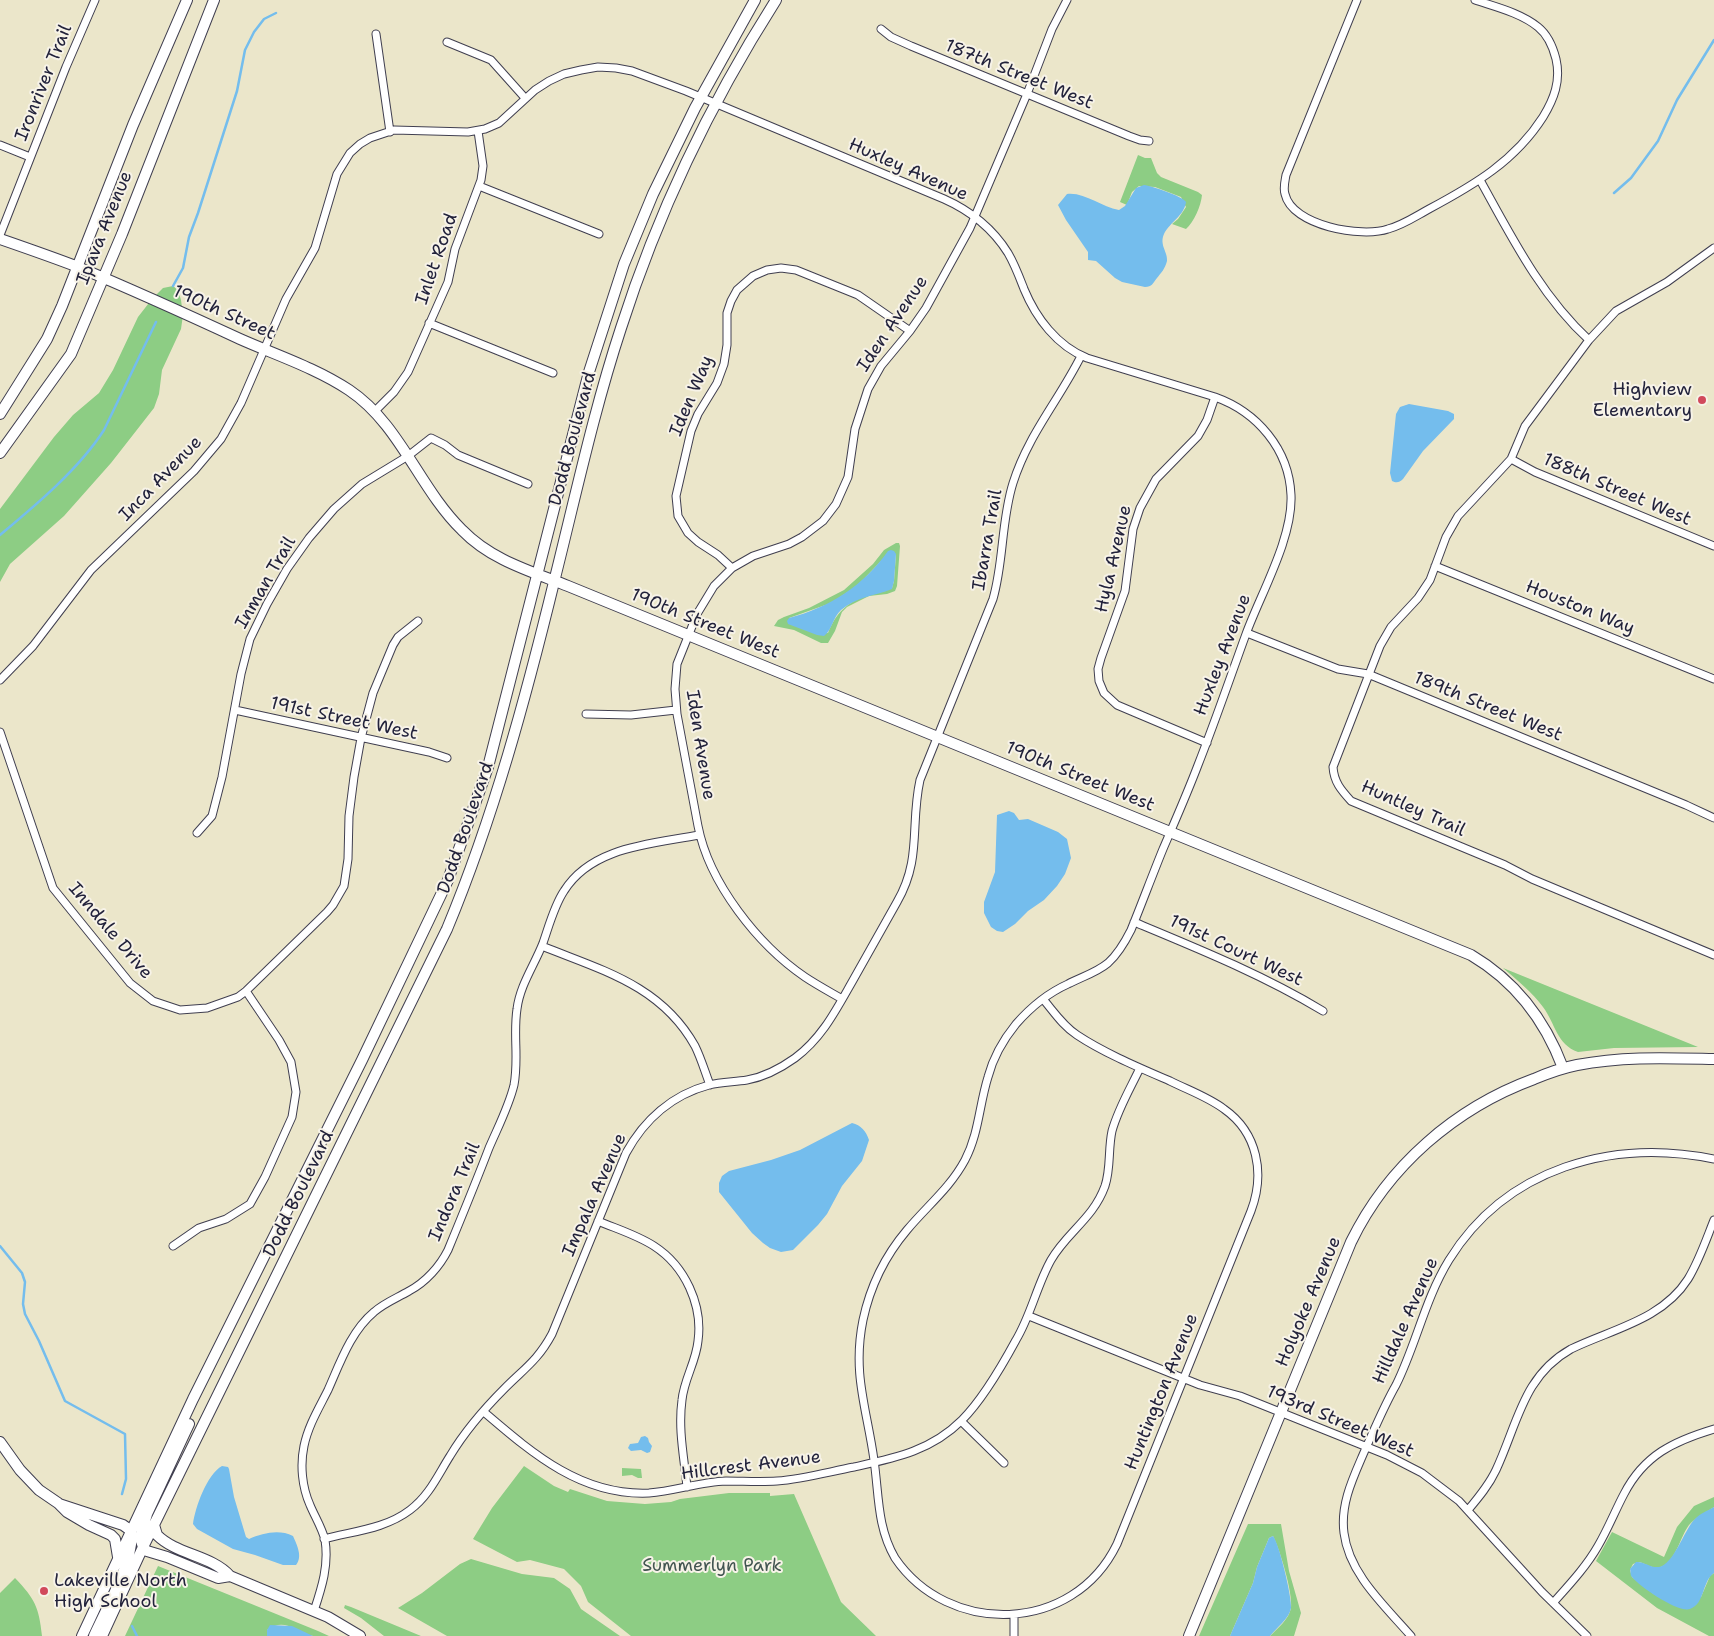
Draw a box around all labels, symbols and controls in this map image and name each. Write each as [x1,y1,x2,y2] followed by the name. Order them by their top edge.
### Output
[11,22,77,144] street label: Ironriver Trail
[942,35,1096,115] street label: 187th Street West
[845,134,971,206] street label: Huxley Avenue
[72,168,138,288] street label: Ipava Avenue
[411,211,463,307] street label: Inlet Road
[853,272,933,376] street label: Iden Avenue
[170,281,278,345] street label: 190th Street
[665,352,719,440] street label: Iden Way
[545,370,601,508] street label: Dodd Boulevard
[1593,379,1692,422] place label: Highview Elementary
[1696,394,1708,406] marker: Highview Elementary
[115,432,207,526] street label: Inca Avenue
[1540,449,1694,531] street label: 188th Street West
[968,488,1008,592] street label: Ibarra Trail
[1091,503,1137,615] street label: Hyla Avenue
[231,533,301,633] street label: Inman Trail
[1522,576,1638,640] street label: Houston Way
[627,584,783,664] street label: 190th Street West
[1190,591,1256,719] street label: Huxley Avenue
[1411,667,1565,747] street label: 189th Street West
[681,688,719,802] street label: Iden Avenue
[268,693,420,745] street label: 191st Street West
[1002,737,1158,817] street label: 190th Street West
[433,759,499,897] street label: Dodd Boulevard
[1357,776,1469,842] street label: Huntley Trail
[63,878,157,984] street label: Inndale Drive
[1166,911,1306,991] street label: 191st Court West
[259,1127,339,1261] street label: Dodd Boulevard
[558,1130,632,1260] street label: Impala Avenue
[424,1139,486,1245] street label: Indora Trail
[1272,1234,1346,1370] street label: Holyoke Avenue
[1368,1254,1444,1388] street label: Hilldale Avenue
[1121,1310,1203,1474] street label: Huntington Avenue
[1263,1381,1417,1463] street label: 193rd Street West
[680,1447,822,1485] street label: Hillcrest Avenue
[642,1555,782,1577] park label: Summerlyn Park
[54,1570,187,1612] place label: Lakeville North High School
[38,1585,50,1597] marker: Lakeville North High School

